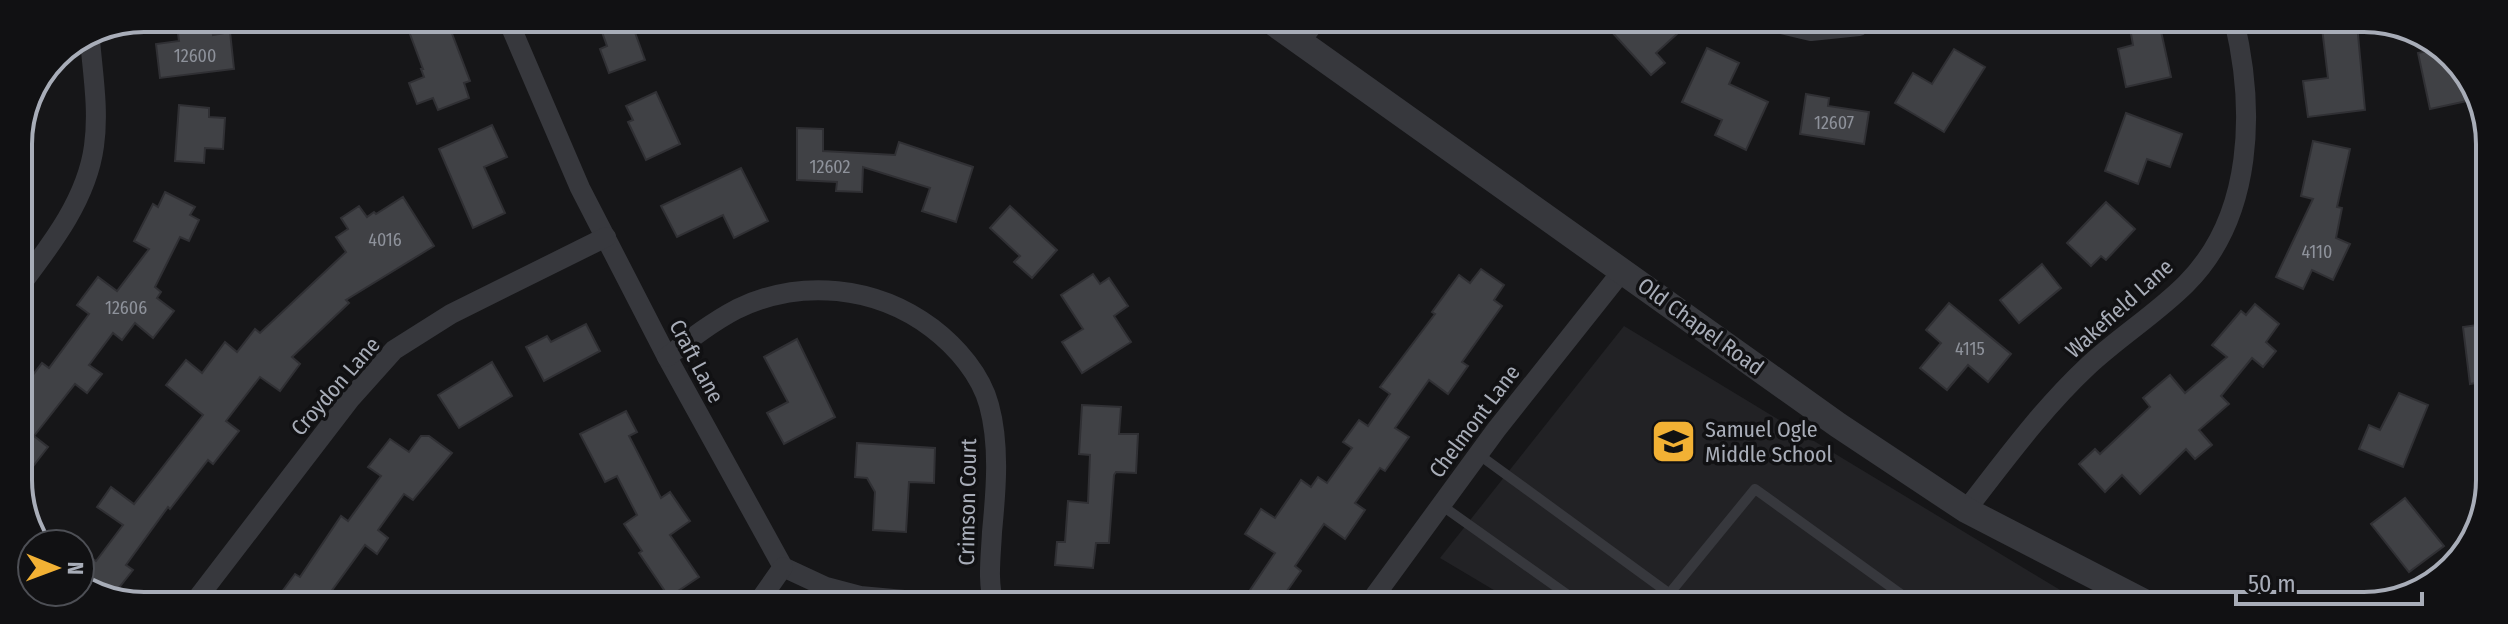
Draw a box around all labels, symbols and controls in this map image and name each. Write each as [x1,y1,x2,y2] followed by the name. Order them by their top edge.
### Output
[174,45,216,67] house number: 12600
[1814,112,1854,134] house number: 12607
[809,156,851,178] house number: 12602
[368,229,402,251] house number: 4016
[2302,241,2332,263] house number: 4110
[2060,253,2179,364] street label: Wakefield Lane
[1633,272,1769,381] street label: Old Chapel Road
[105,297,147,319] house number: 12606
[663,315,730,408] street label: Craft Lane
[285,331,386,441] street label: Croydon Lane
[1955,338,1985,360] house number: 4115
[1423,359,1526,483] street label: Chelmont Lane
[1705,416,1833,468] place label: Samuel Ogle Middle School
[1650,418,1698,466] school or university icon: Samuel Ogle Middle School
[953,437,982,566] street label: Crimson Court
[16,528,96,608] north arrow
[2236,556,2422,606] scale bar
[62,562,89,575] text: N
[2248,570,2296,598] text: 50 m

